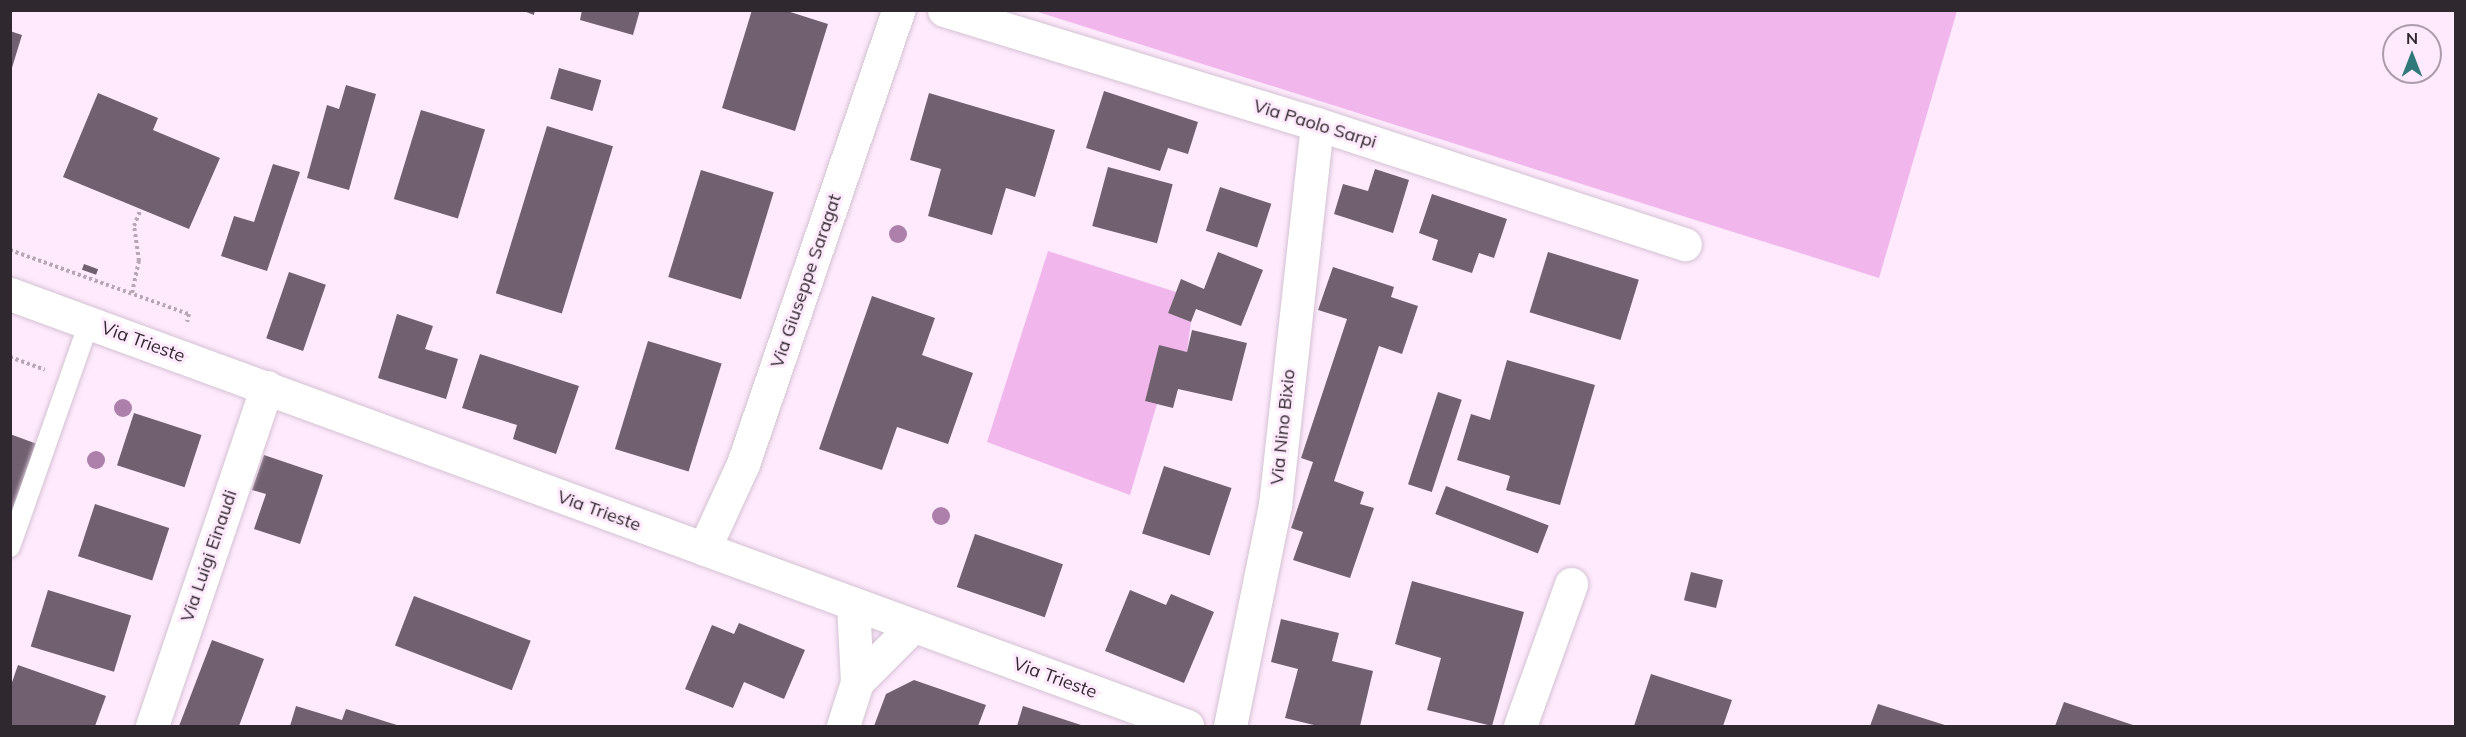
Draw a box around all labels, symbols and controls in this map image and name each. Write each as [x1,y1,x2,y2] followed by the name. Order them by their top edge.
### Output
[2382,24,2442,84] north arrow
[2406,28,2418,48] text: N
[1251,95,1379,153] street label: Via Paolo Sarpi
[766,191,846,371] street label: Via Giuseppe Saragat
[98,317,188,367] street label: Via Trieste
[1266,368,1300,486] street label: Via Nino Bixio
[554,486,644,536] street label: Via Trieste
[176,487,242,625] street label: Via Luigi Einaudi
[1010,653,1100,703] street label: Via Trieste

